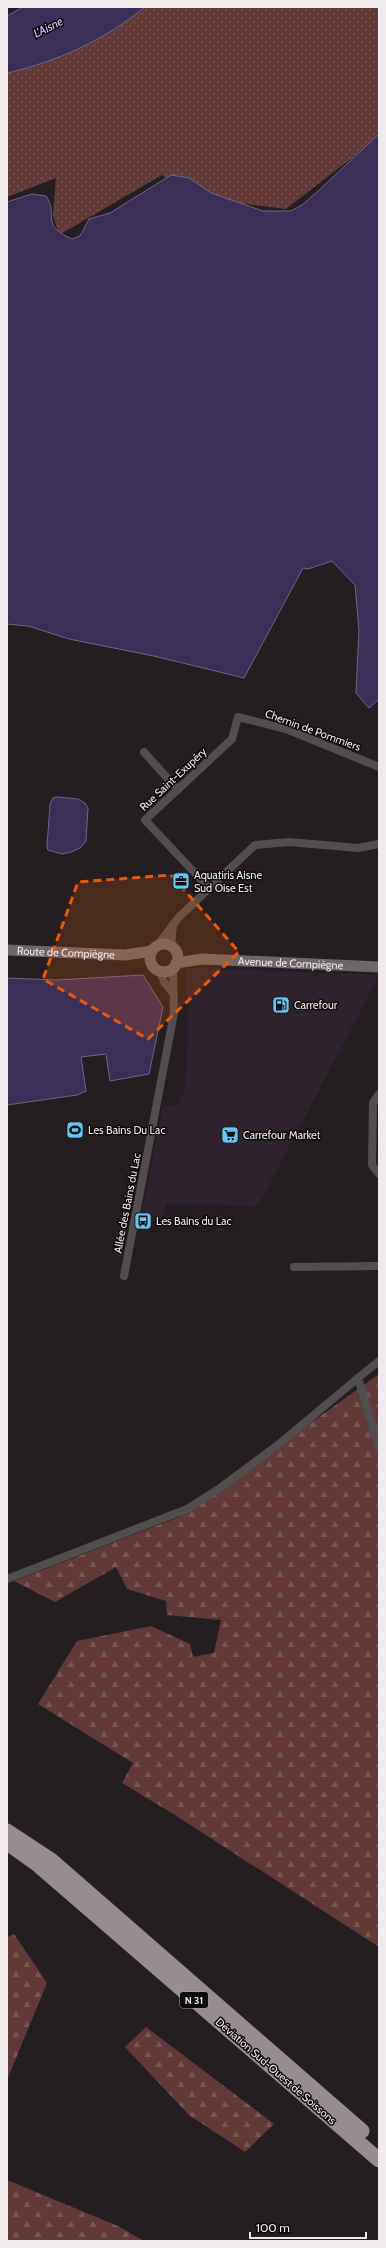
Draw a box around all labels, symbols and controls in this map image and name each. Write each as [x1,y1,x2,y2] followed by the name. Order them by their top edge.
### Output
[31,13,66,41] water label: L'Aisne
[263,706,363,754] street label: Chemin de Pommiers
[137,744,210,814] street label: Rue Saint-Exupéry
[194,868,262,895] place label: Aquatiris Aisne Sud Oise Est
[171,871,191,891] office icon: Aquatiris Aisne Sud Oise Est
[17,943,116,962] street label: Route de Compiègne
[238,954,344,972] street label: Avenue de Compiègne
[271,995,291,1015] fuel station icon: Carrefour
[294,998,338,1012] place label: Carrefour
[65,1120,85,1140] sports icon: Les Bains Du Lac
[88,1123,165,1137] place label: Les Bains Du Lac
[220,1125,240,1145] supermarket icon: Carrefour Market
[243,1128,321,1142] place label: Carrefour Market
[110,1152,144,1254] street label: Allée des Bains du Lac
[133,1211,153,1231] bus stop icon: Les Bains du Lac
[156,1214,232,1228] place label: Les Bains du Lac
[180,1992,208,2008] road number: N 31
[213,2015,340,2128] street label: Déviation Sud-Ouest de Soissons
[250,2214,366,2240] scale bar
[256,2220,290,2235] text: 100 m

